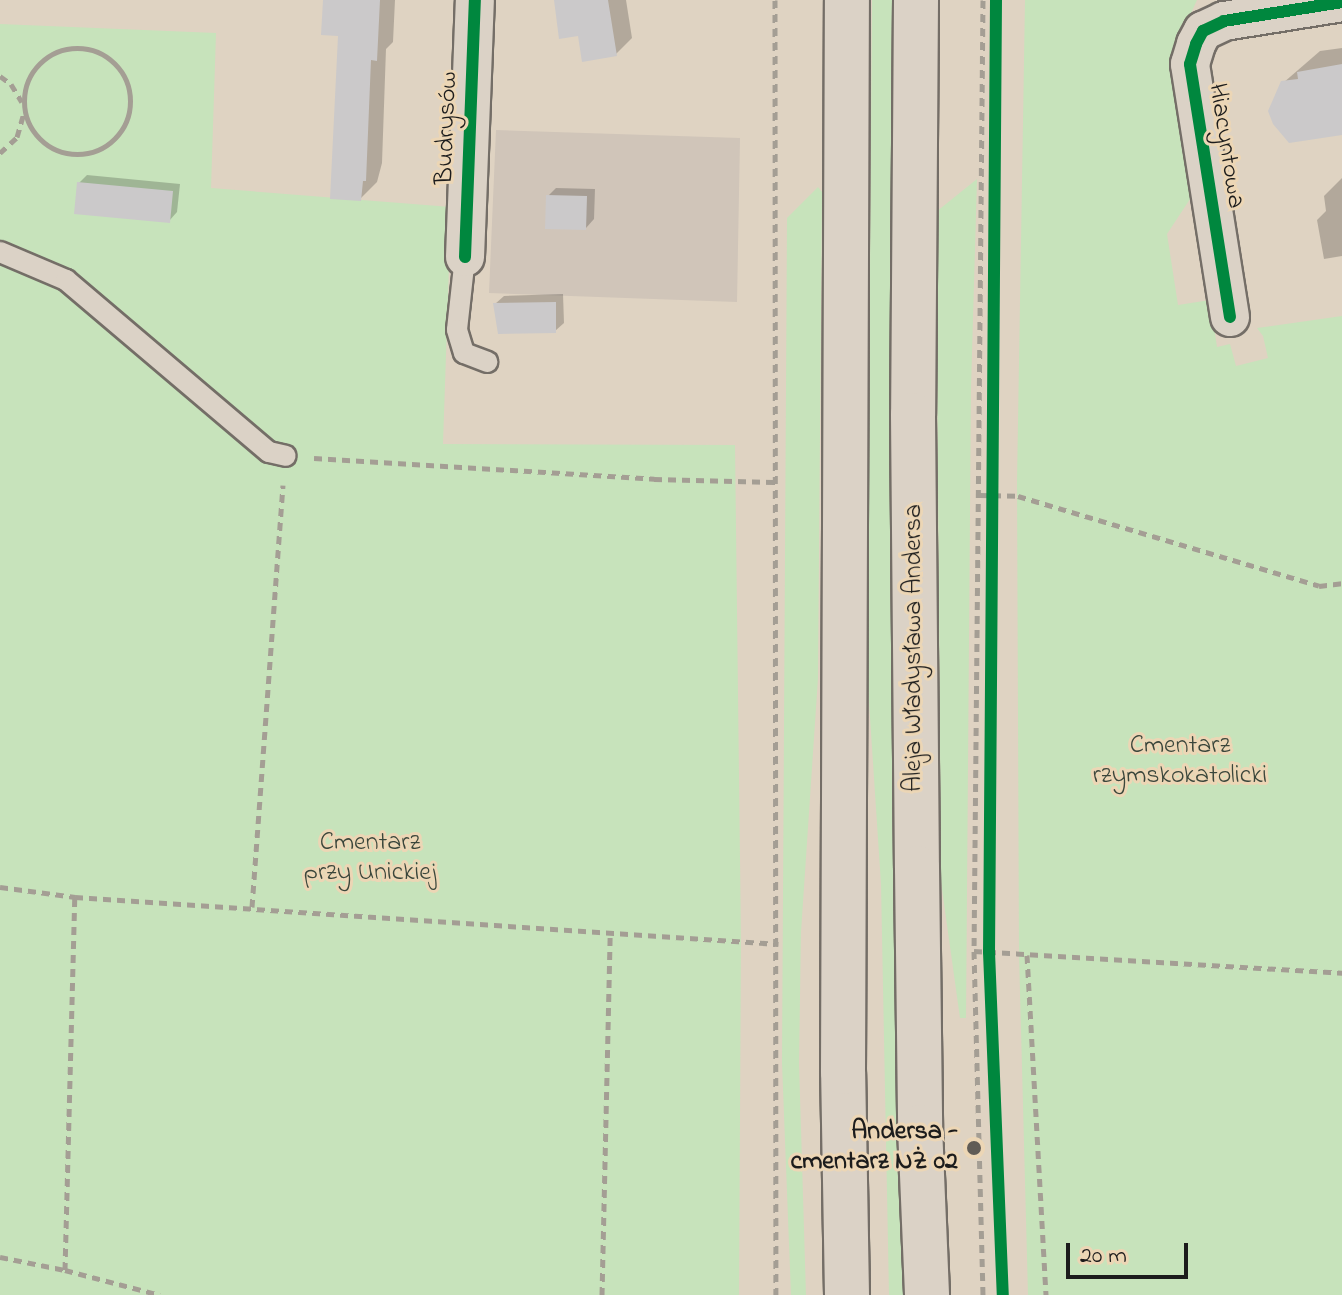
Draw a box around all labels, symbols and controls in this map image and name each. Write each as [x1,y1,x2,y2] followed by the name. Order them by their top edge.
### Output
[430,71,466,185] street label: Budrysów
[1200,81,1250,211] street label: Hiacyntowa
[899,504,931,792] street label: Aleja Władysława Andersa
[1093,731,1267,792] park label: Cmentarz rzymskokatolicki
[304,828,436,890] park label: Cmentarz przy Unickiej
[791,1117,958,1178] place label: Andersa - cmentarz NŻ 02
[965,1139,983,1157] marker: Andersa - cmentarz NŻ 02
[1070,1227,1192,1277] scale bar
[1080,1239,1127,1274] text: 20 m

